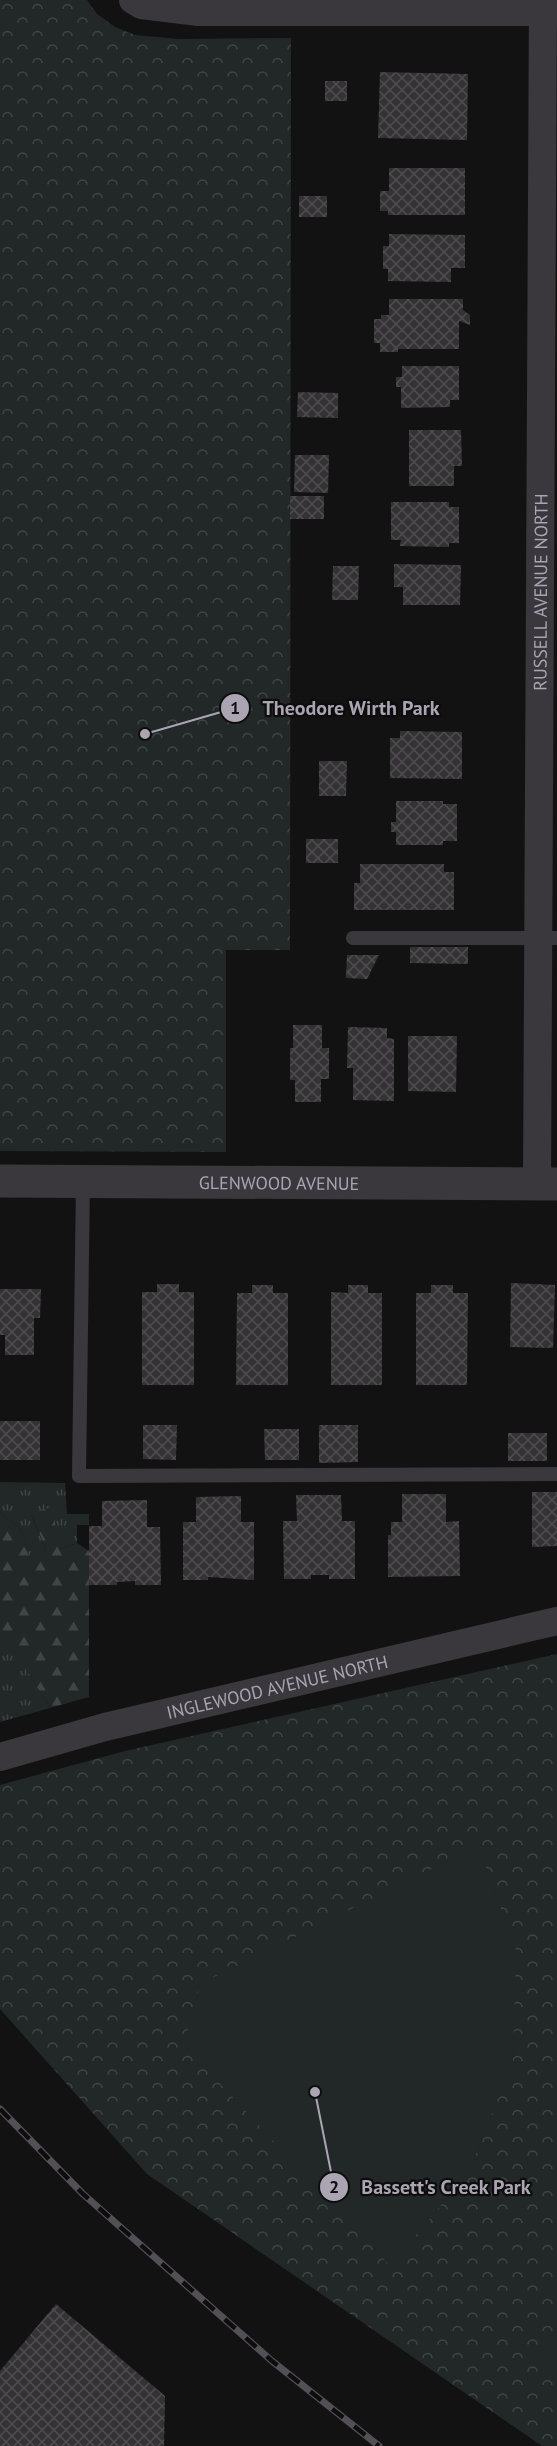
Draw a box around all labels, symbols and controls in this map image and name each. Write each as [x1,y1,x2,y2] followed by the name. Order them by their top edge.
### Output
[528,493,552,691] street label: RUSSELL AVENUE NORTH
[220,689,452,727] callout: Theodore Wirth Park
[262,695,440,721] text: Theodore Wirth Park
[230,696,240,719] text: 1
[199,1171,359,1194] street label: GLENWOOD AVENUE
[164,1650,390,1724] street label: INGLEWOOD AVENUE NORTH
[319,2168,543,2206] callout: Bassett's Creek Park
[361,2174,531,2200] text: Bassett's Creek Park
[329,2175,339,2198] text: 2

